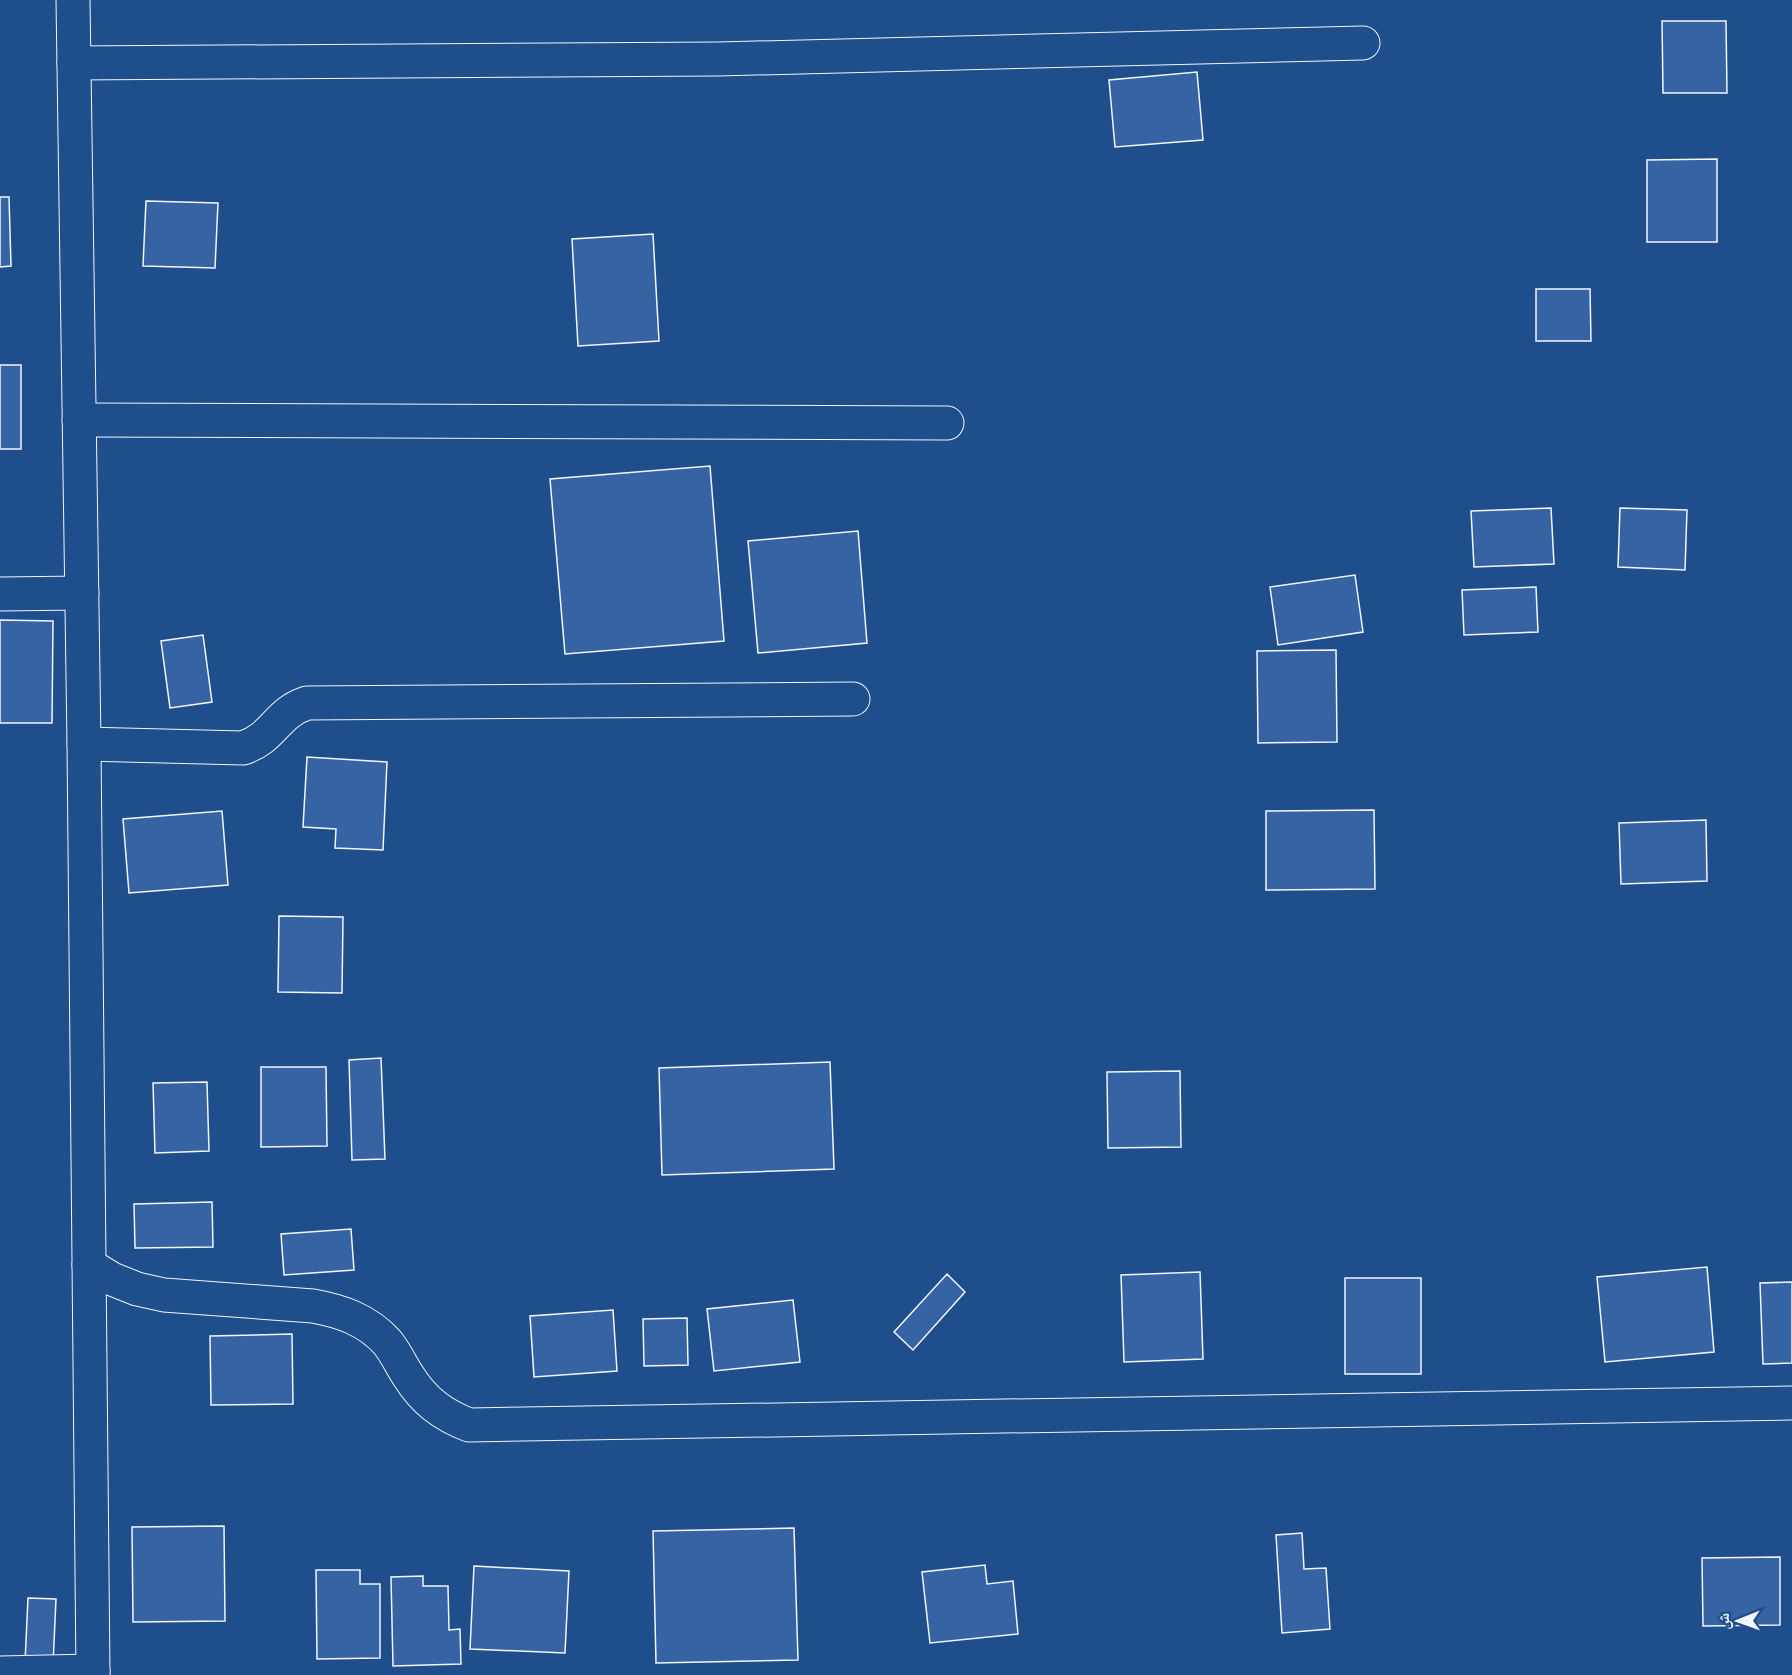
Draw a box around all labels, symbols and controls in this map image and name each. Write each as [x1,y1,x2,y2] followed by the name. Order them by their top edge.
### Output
[1708,1591,1768,1651] north arrow
[1712,1613,1734,1630] text: ش

